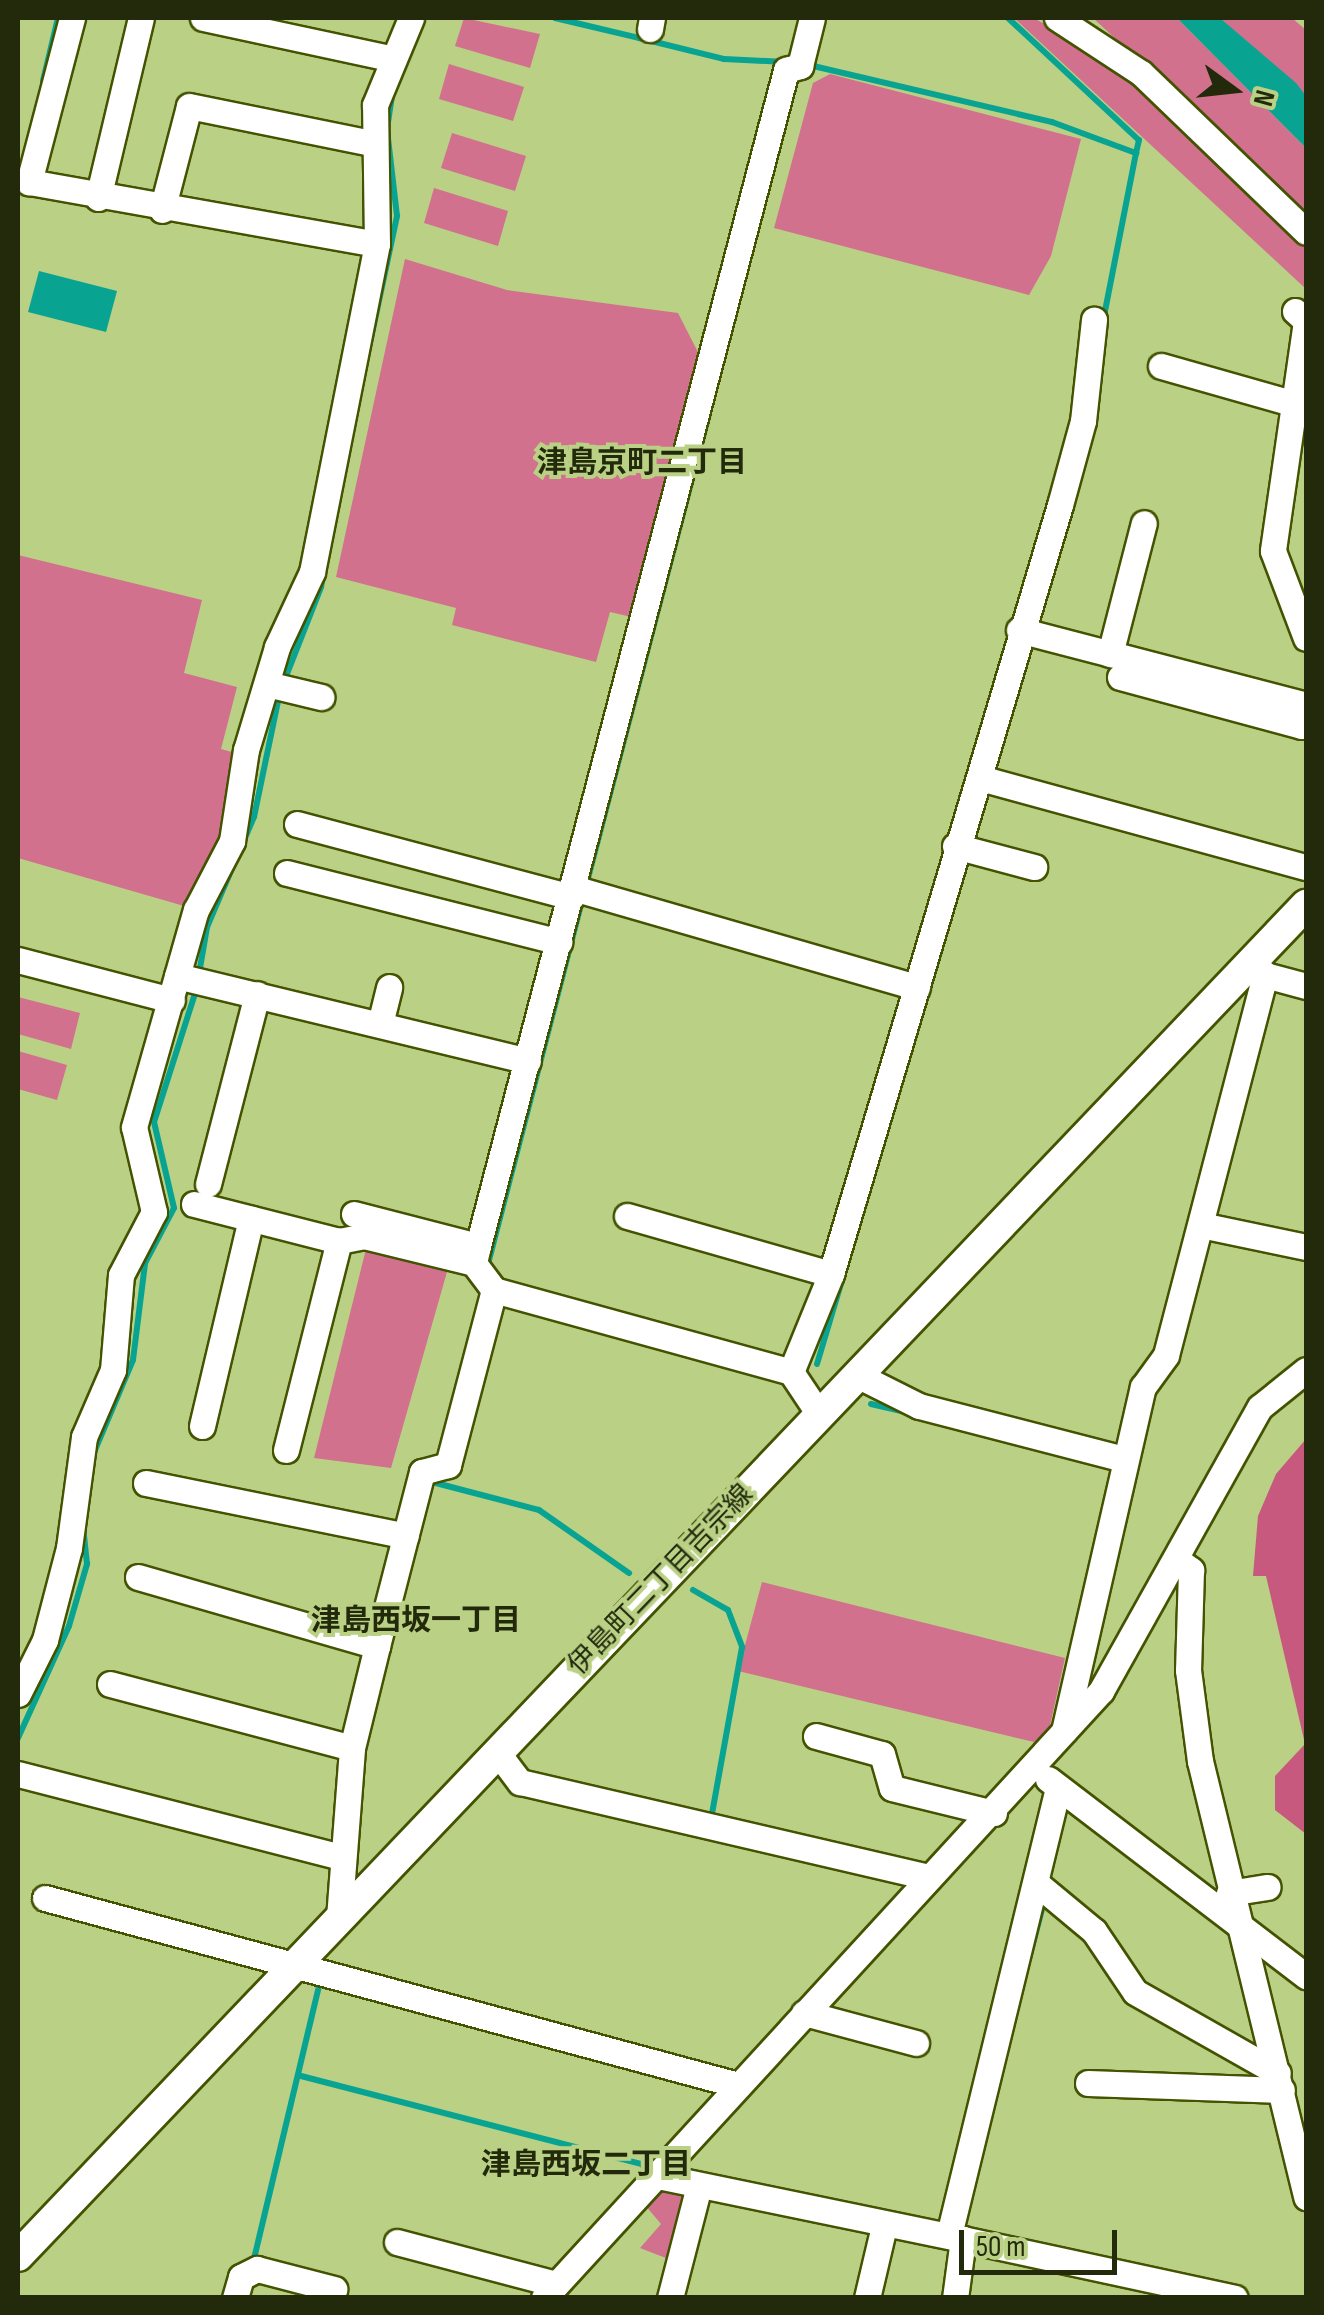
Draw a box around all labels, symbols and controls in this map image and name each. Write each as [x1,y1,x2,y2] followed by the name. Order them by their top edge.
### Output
[1184,40,1284,140] north arrow
[1246,86,1281,109] text: N
[537,445,747,481] district label: 津島京町二丁目
[561,1478,761,1682] street label: 伊島町二丁目吉宗線
[311,1603,521,1639] district label: 津島西坂一丁目
[481,2147,691,2183] district label: 津島西坂二丁目
[964,2210,1122,2272] scale bar
[976,2229,1025,2265] text: 50 m

